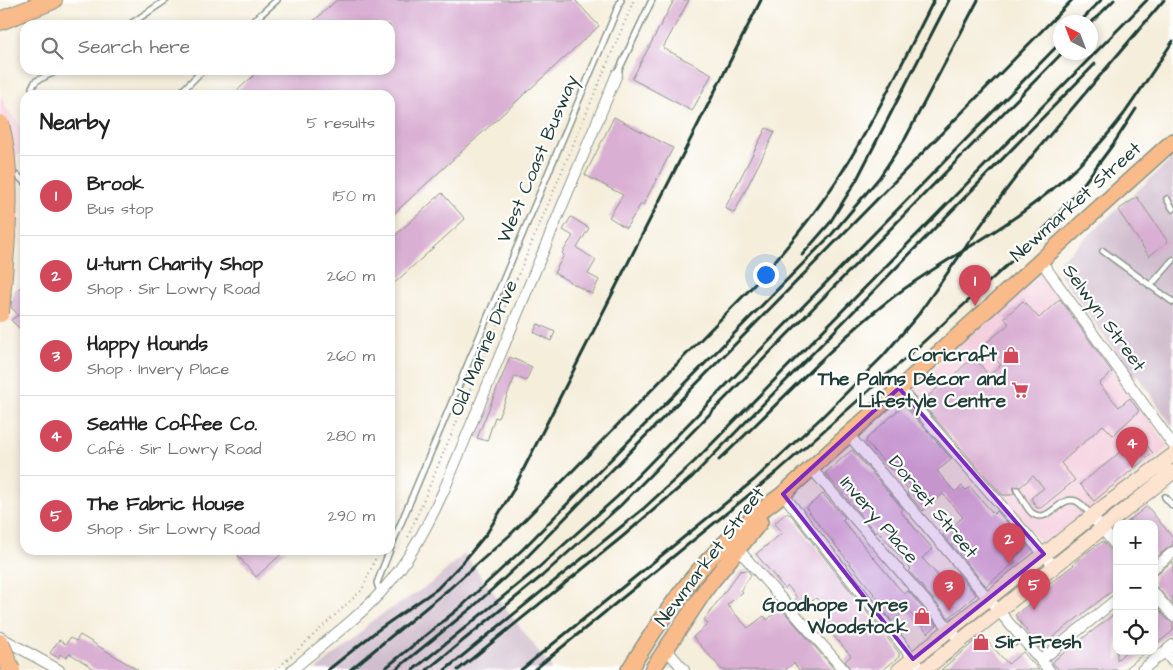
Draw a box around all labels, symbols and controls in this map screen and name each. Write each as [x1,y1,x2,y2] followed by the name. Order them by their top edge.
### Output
[1053,15,1098,60] north arrow
[20,20,395,75] search box
[38,34,66,62] icon: search
[78,34,190,61] text: Search here
[490,70,587,247] street label: West Coast Busway
[40,108,110,137] text: Nearby
[307,112,375,134] text: 5 results
[1004,135,1148,268] street label: Newmarket Street
[87,171,144,198] text: Brook
[55,185,57,207] text: 1
[333,185,375,207] text: 150 m
[87,198,153,220] text: Bus stop
[87,251,263,278] text: U-turn Charity Shop
[1055,259,1152,378] street label: Selwyn Street
[753,262,779,288] your location
[51,265,61,287] text: 2
[327,265,375,287] text: 260 m
[959,265,991,306] pin: 1
[443,276,525,420] street label: Old Marine Drive
[87,278,260,300] text: Shop · Sir Lowry Road
[87,331,208,358] text: Happy Hounds
[908,342,997,369] place label: Coricraft
[52,345,60,367] text: 3
[327,345,375,367] text: 260 m
[1001,345,1021,365] shop icon: Coricraft
[87,358,229,380] text: Shop · Invery Place
[817,366,1007,416] place label: The Palms Décor and Lifestyle Centre
[1010,380,1030,400] supermarket icon: The Palms Décor and Lifestyle Centre
[87,411,257,438] text: Seattle Coffee Co.
[51,425,61,447] text: 4
[327,425,375,447] text: 280 m
[1116,427,1148,468] pin: 4
[87,438,261,460] text: Café · Sir Lowry Road
[882,450,984,565] street label: Dorset Street
[833,470,925,570] street label: Invery Place
[649,481,772,632] street label: Newmarket Street
[87,491,244,518] text: The Fabric House
[50,505,62,527] text: 5
[328,505,375,527] text: 290 m
[87,518,260,540] text: Shop · Sir Lowry Road
[1113,520,1158,655] map controls
[1113,520,1158,565] button: +
[993,523,1025,564] pin: 2
[1113,565,1158,610] button: −
[1018,569,1050,610] pin: 5
[933,570,965,611] pin: 3
[763,592,908,641] place label: Goodhope Tyres Woodstock
[912,606,932,626] shop icon: Goodhope Tyres Woodstock
[1113,610,1158,655] button: locate
[994,629,1082,656] place label: Sir Fresh
[971,632,991,652] shop icon: Sir Fresh

